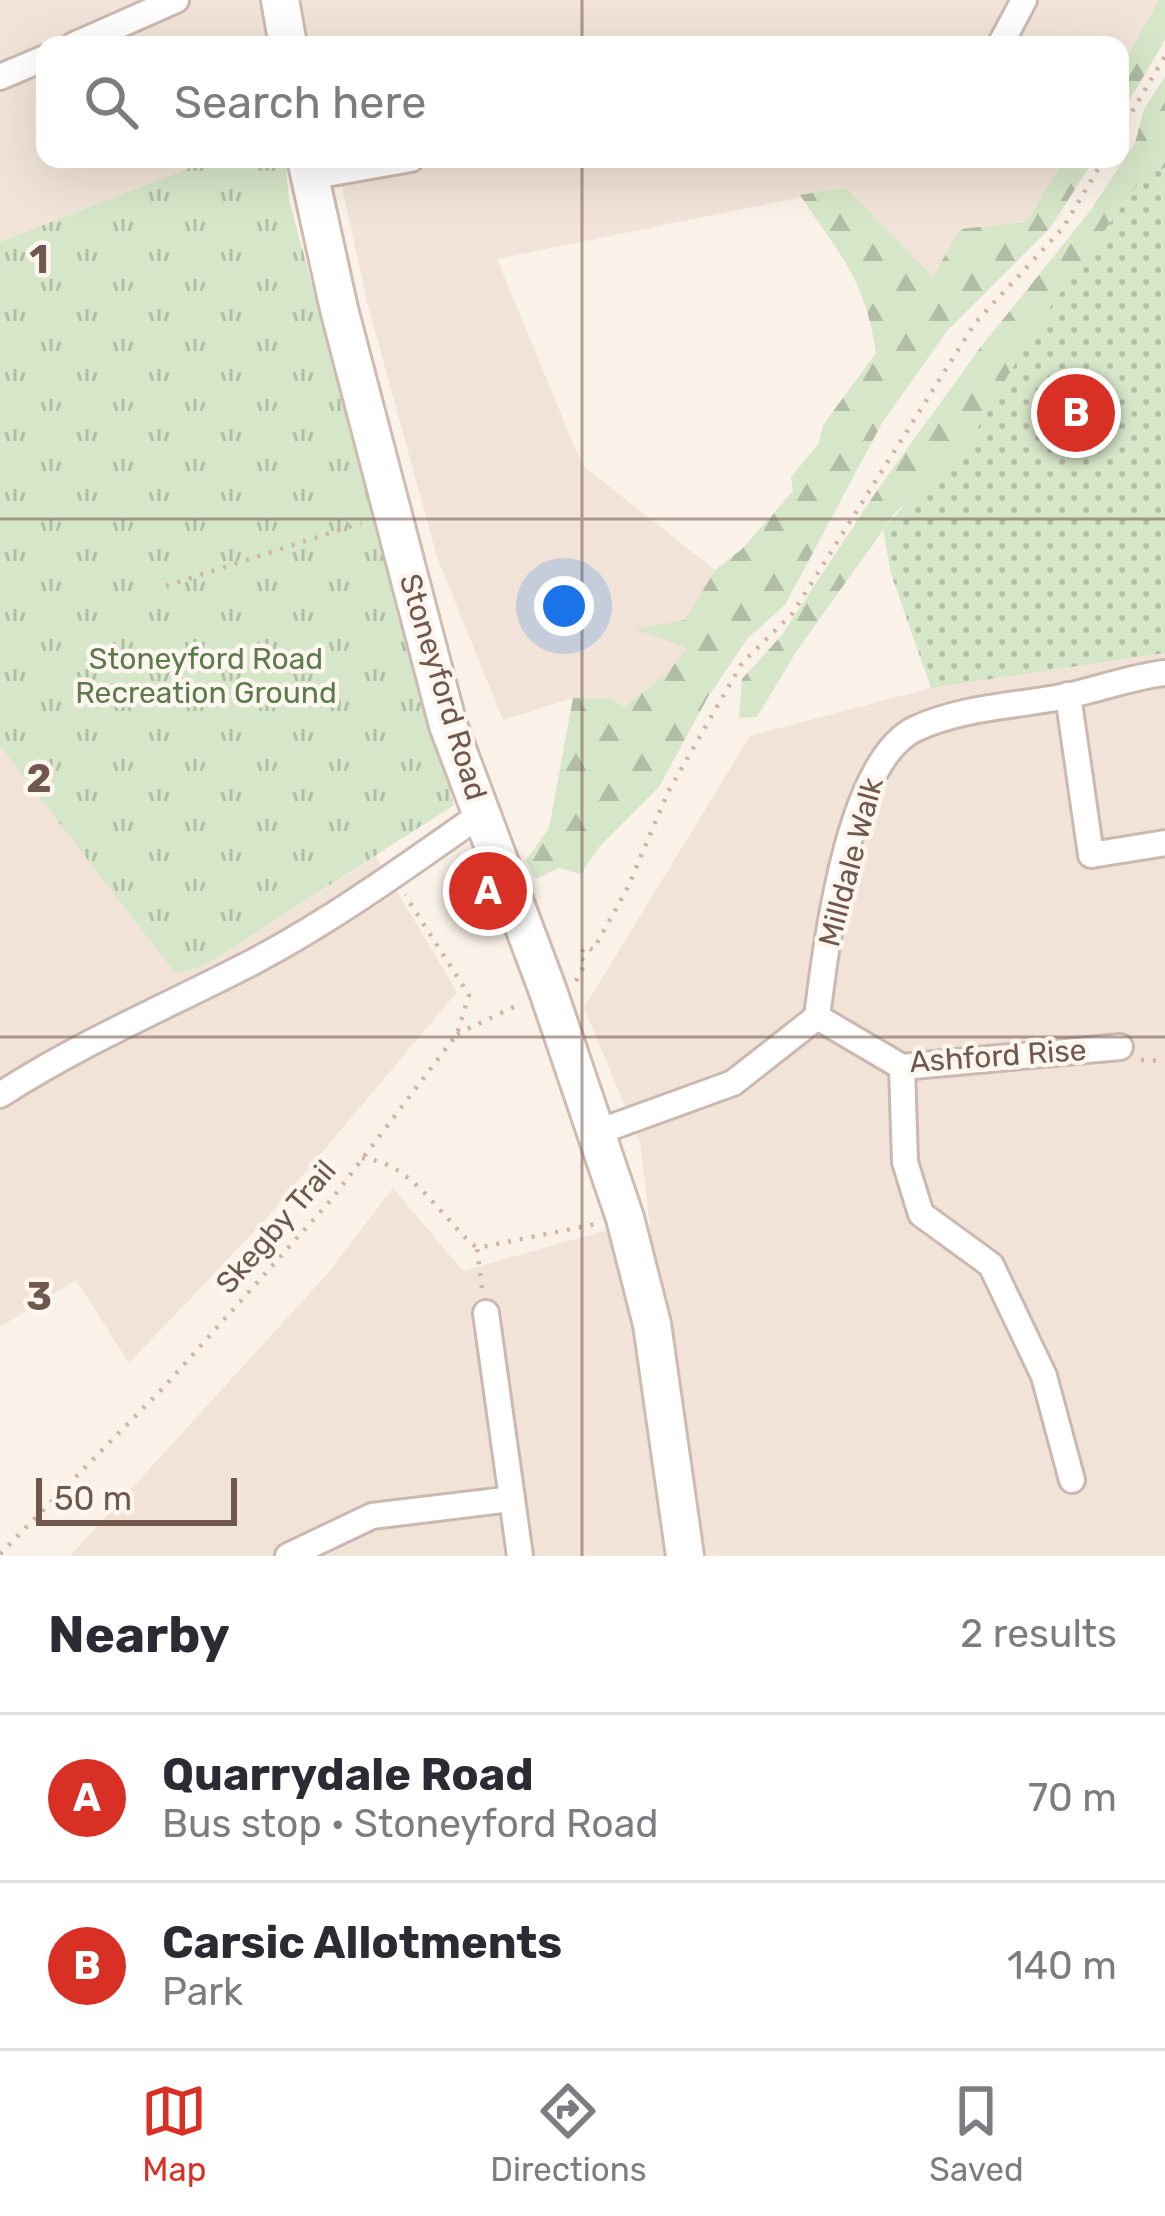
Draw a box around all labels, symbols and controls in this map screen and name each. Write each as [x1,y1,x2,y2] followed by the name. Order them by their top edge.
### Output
[36,36,1129,168] search box
[78,69,144,135] icon: search
[174,76,426,129] text: Search here
[29,237,49,283] text: 1
[1037,368,1115,458] pin: B
[392,570,494,804] street label: Stoneyford Road
[534,576,594,636] your location
[75,641,337,711] park label: Stoneyford Road Recreation Ground
[26,756,52,802] text: 2
[811,773,891,951] street label: Milldale Walk
[449,846,527,936] pin: A
[908,1032,1088,1080] street label: Ashford Rise
[208,1153,344,1301] street label: Skegby Trail
[26,1274,52,1320] text: 3
[36,1472,237,1525] scale bar
[54,1479,132,1518] text: 50 m
[48,1604,230,1665] text: Nearby
[960,1611,1117,1657] text: 2 results
[162,1748,534,1801] text: Quarrydale Road
[73,1775,101,1821] text: A
[1028,1775,1117,1821] text: 70 m
[162,1801,658,1847] text: Bus stop · Stoneyford Road
[162,1916,562,1969] text: Carsic Allotments
[73,1943,101,1989] text: B
[1007,1943,1117,1989] text: 140 m
[162,1969,243,2015] text: Park
[141,2078,207,2189] tab: Map
[490,2078,647,2189] tab: Directions
[929,2078,1024,2189] tab: Saved

